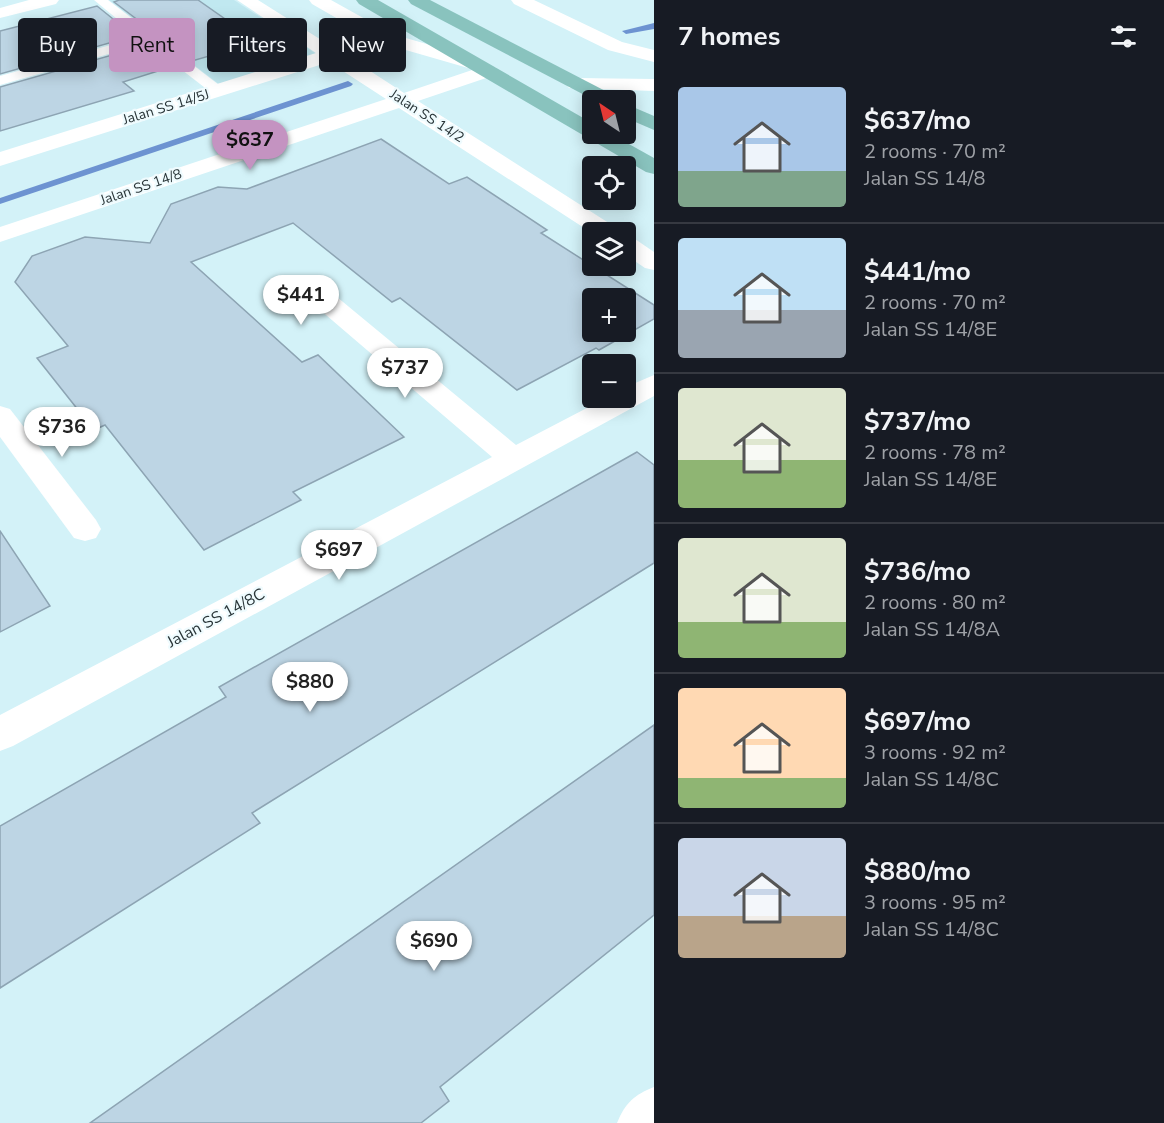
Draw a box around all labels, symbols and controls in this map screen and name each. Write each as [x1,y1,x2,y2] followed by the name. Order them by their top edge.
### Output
[18,18,97,72] chip: Buy
[109,18,195,72] chip: Rent
[207,18,307,72] chip: Filters
[319,18,406,72] chip: New
[678,19,780,54] text: 7 homes
[1107,20,1140,53] icon: filters
[385,84,468,147] street label: Jalan SS 14/2
[119,85,212,129] street label: Jalan SS 14/5J
[582,90,636,144] north arrow
[582,90,636,408] map controls
[864,103,971,138] text: $637/mo
[726,111,798,183] icon: home
[214,120,286,171] pin: $637
[226,126,274,153] text: $637
[864,138,1006,165] text: 2 rooms · 70 m²
[582,156,636,210] button: locate
[97,164,184,210] street label: Jalan SS 14/8
[864,165,986,192] text: Jalan SS 14/8
[582,222,636,276] button: layers
[864,254,971,289] text: $441/mo
[726,262,798,334] icon: home
[265,275,337,326] pin: $441
[277,281,325,308] text: $441
[582,288,636,342] button: +
[864,289,1006,316] text: 2 rooms · 70 m²
[864,316,997,343] text: Jalan SS 14/8E
[369,348,441,399] pin: $737
[381,354,429,381] text: $737
[582,354,636,408] button: −
[864,404,971,439] text: $737/mo
[26,407,98,458] pin: $736
[726,412,798,484] icon: home
[38,413,86,440] text: $736
[864,439,1006,466] text: 2 rooms · 78 m²
[864,466,997,493] text: Jalan SS 14/8E
[303,530,375,581] pin: $697
[315,536,363,563] text: $697
[864,554,971,589] text: $736/mo
[726,562,798,634] icon: home
[162,583,269,654] street label: Jalan SS 14/8C
[864,589,1006,616] text: 2 rooms · 80 m²
[864,616,1000,643] text: Jalan SS 14/8A
[274,662,346,713] pin: $880
[286,668,334,695] text: $880
[864,704,971,739] text: $697/mo
[726,712,798,784] icon: home
[864,739,1006,766] text: 3 rooms · 92 m²
[864,766,999,793] text: Jalan SS 14/8C
[864,854,971,889] text: $880/mo
[726,862,798,934] icon: home
[864,889,1006,916] text: 3 rooms · 95 m²
[864,916,999,943] text: Jalan SS 14/8C
[398,921,470,972] pin: $690
[410,927,458,954] text: $690

